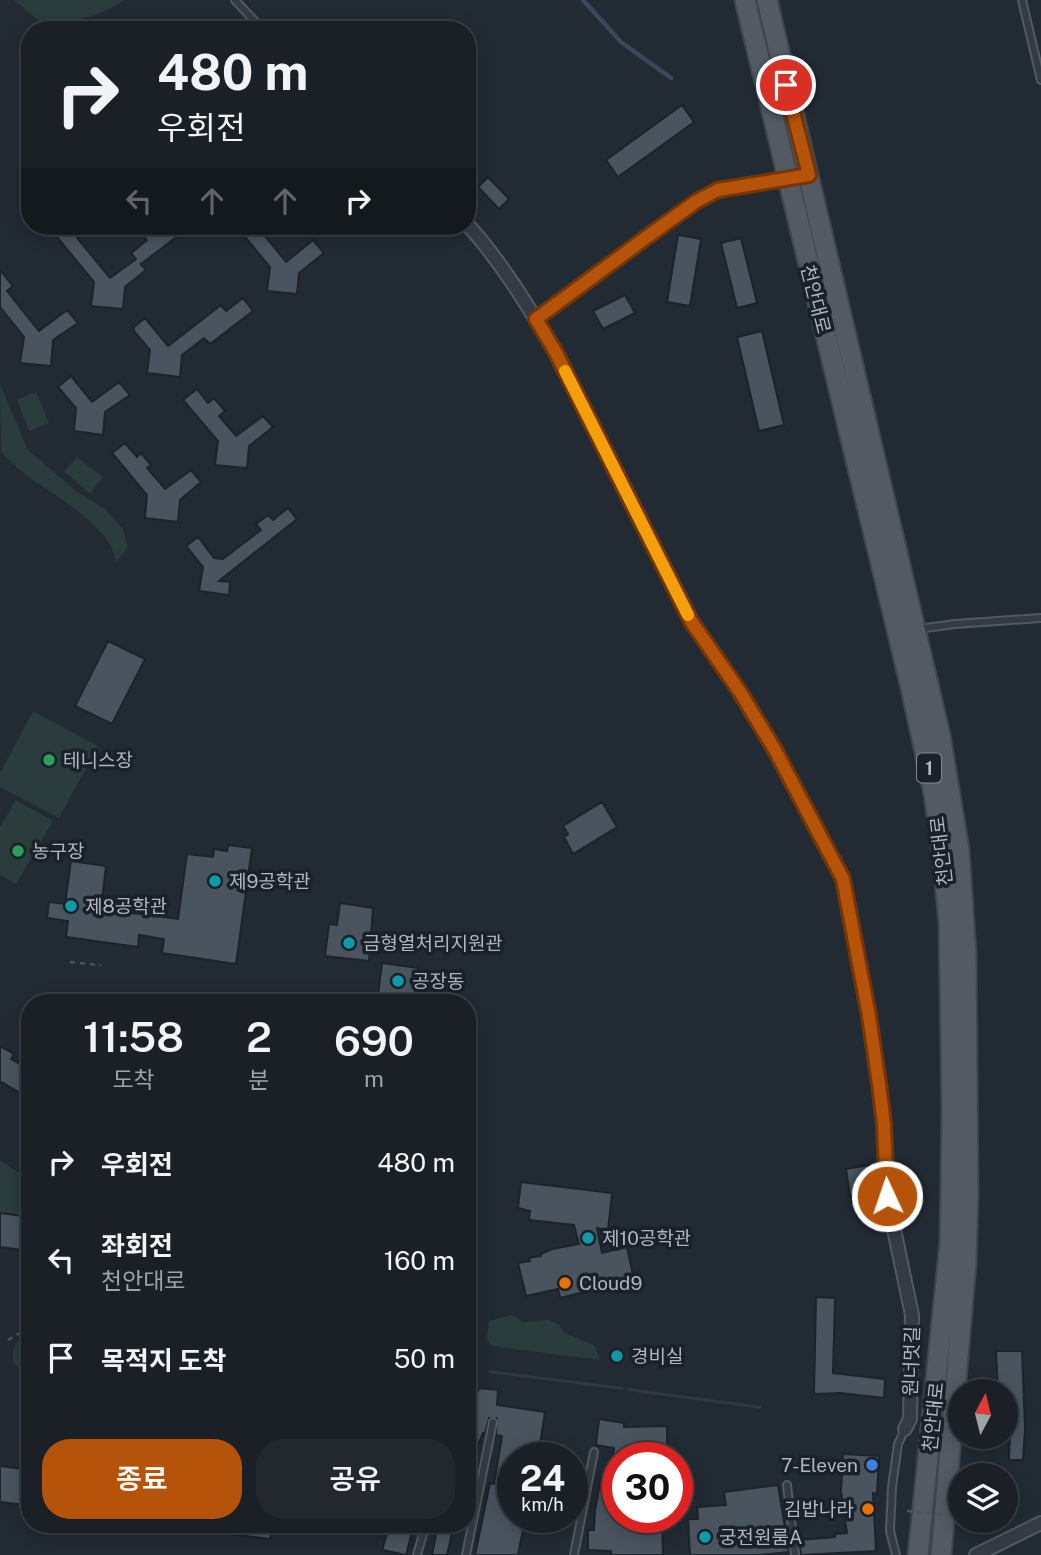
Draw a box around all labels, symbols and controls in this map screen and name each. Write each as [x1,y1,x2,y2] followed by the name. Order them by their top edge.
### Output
[157,43,308,101] text: 480 m
[42,49,133,140] icon: right
[756,55,816,115] pin
[767,66,805,104] icon: arrive
[157,109,245,146] text: 우회전
[120,182,158,220] icon: left
[193,182,231,220] icon: ahead
[266,182,304,220] icon: ahead
[339,182,377,220] icon: right
[797,262,835,336] street label: 천안대로
[63,749,133,771] place label: 테니스장
[41,752,57,768] marker: 테니스장
[917,754,941,782] road number: 1
[926,815,956,887] street label: 천안대로
[32,840,84,862] place label: 농구장
[10,843,26,859] marker: 농구장
[229,870,311,892] place label: 제9공학관
[207,873,223,889] marker: 제9공학관
[85,895,167,917] place label: 제8공학관
[63,898,79,914] marker: 제8공학관
[363,932,503,954] place label: 금형열처리지원관
[341,935,357,951] marker: 금형열처리지원관
[412,970,464,992] place label: 공장동
[390,973,406,989] marker: 공장동
[83,1012,184,1061] text: 11:58
[246,1012,272,1061] text: 2
[334,1016,414,1065] text: 690
[364,1065,384,1092] text: m
[112,1066,155,1093] text: 도착
[248,1066,270,1093] text: 분
[42,1143,80,1181] icon: right
[377,1147,455,1178] text: 480 m
[101,1149,173,1180] text: 우회전
[850,1159,924,1233] position arrow
[602,1227,691,1249] place label: 제10공학관
[101,1230,173,1261] text: 좌회전
[580,1230,596,1246] marker: 제10공학관
[42,1241,80,1279] icon: left
[384,1245,455,1276] text: 160 m
[101,1267,186,1294] text: 천안대로
[579,1272,642,1294] place label: Cloud9
[557,1275,573,1291] marker: Cloud9
[899,1326,923,1396] street label: 원너멋길
[42,1339,80,1377] icon: arrive
[394,1343,455,1374] text: 50 m
[101,1345,226,1376] text: 목적지 도착
[631,1345,683,1367] place label: 경비실
[609,1348,625,1364] marker: 경비실
[948,1379,1018,1449] north arrow
[948,1379,1018,1533] map controls
[918,1381,948,1453] street label: 천안대로
[42,1439,242,1519] button: 종료
[256,1439,455,1519] button: 공유
[602,1442,693,1533] speed limit sign: 30
[781,1454,858,1476] place label: 7-Eleven
[864,1457,880,1473] marker: 7-Eleven
[520,1458,565,1499] text: 24
[948,1463,1018,1533] button: layers
[521,1494,564,1515] text: km/h
[784,1498,854,1520] place label: 김밥나라
[860,1501,876,1517] marker: 김밥나라
[719,1526,802,1548] place label: 궁전원룸A
[697,1529,713,1545] marker: 궁전원룸A

